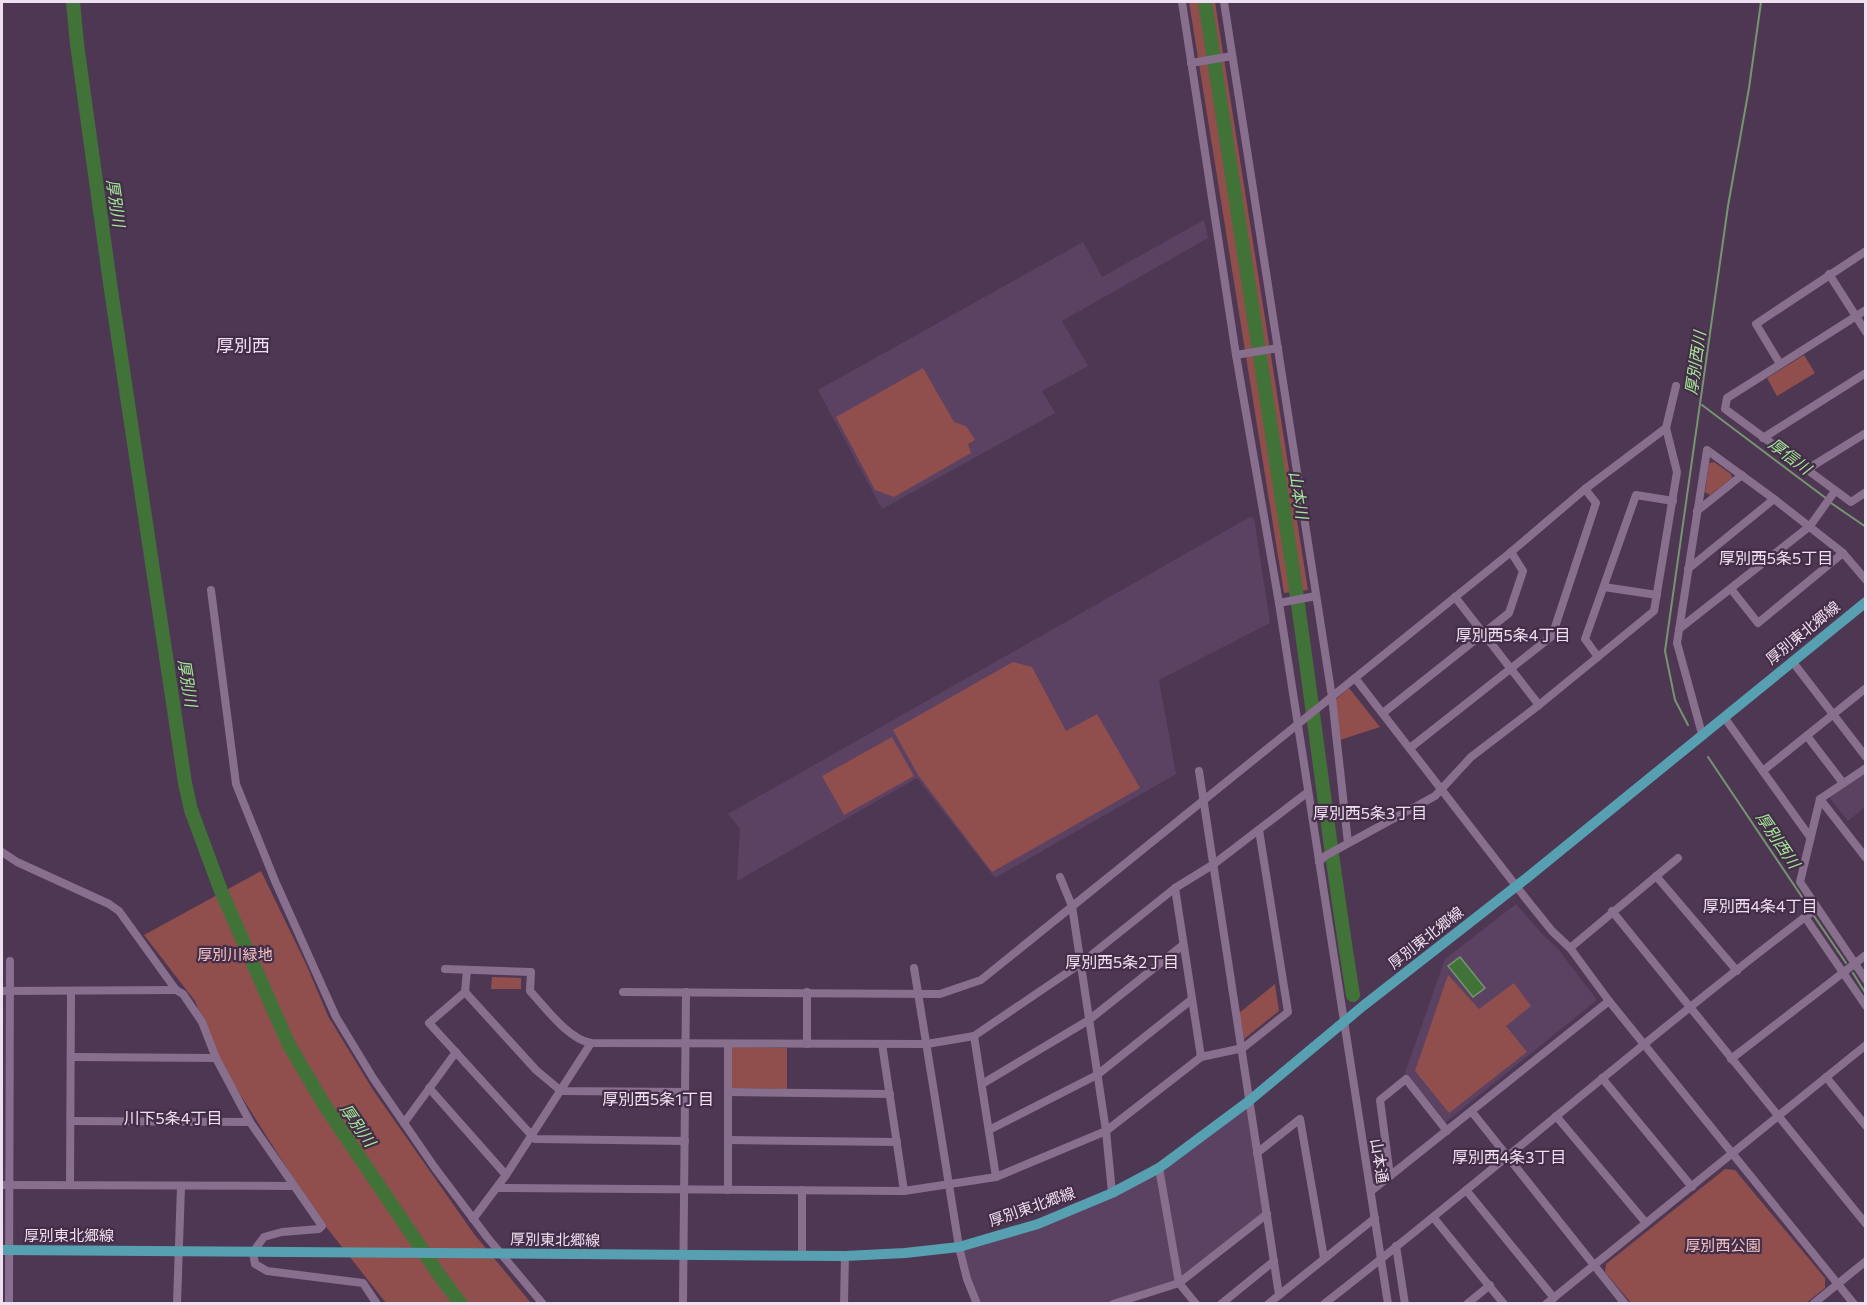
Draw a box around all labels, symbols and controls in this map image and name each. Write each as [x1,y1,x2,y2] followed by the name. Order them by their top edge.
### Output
[104,178,130,230] water label: 厚別川
[1681,328,1709,396] water label: 厚別西川
[216,334,270,356] district label: 厚別西
[1765,434,1817,479] water label: 厚信川
[1286,470,1313,522] water label: 山本川
[1719,548,1833,567] district label: 厚別西5条5丁目
[1762,597,1843,668] street label: 厚別東北郷線
[1456,625,1570,644] district label: 厚別西5条4丁目
[175,658,202,710] water label: 厚別川
[1313,803,1427,822] district label: 厚別西5条3丁目
[1753,808,1805,873] water label: 厚別西川
[1702,896,1818,915] district label: 厚別西4条4丁目
[1384,902,1466,972] street label: 厚別東北郷線
[197,945,273,963] park label: 厚別川緑地
[1065,952,1179,971] district label: 厚別西5条2丁目
[602,1089,714,1108] district label: 厚別西5条1丁目
[337,1100,381,1151] water label: 厚別川
[124,1108,222,1127] district label: 川下5条4丁目
[1368,1137,1392,1184] street label: 山本通
[1452,1147,1566,1166] district label: 厚別西4条3丁目
[986,1183,1077,1229] street label: 厚別東北郷線
[24,1226,114,1244] street label: 厚別東北郷線
[510,1229,600,1249] street label: 厚別東北郷線
[1685,1236,1761,1254] park label: 厚別西公園

